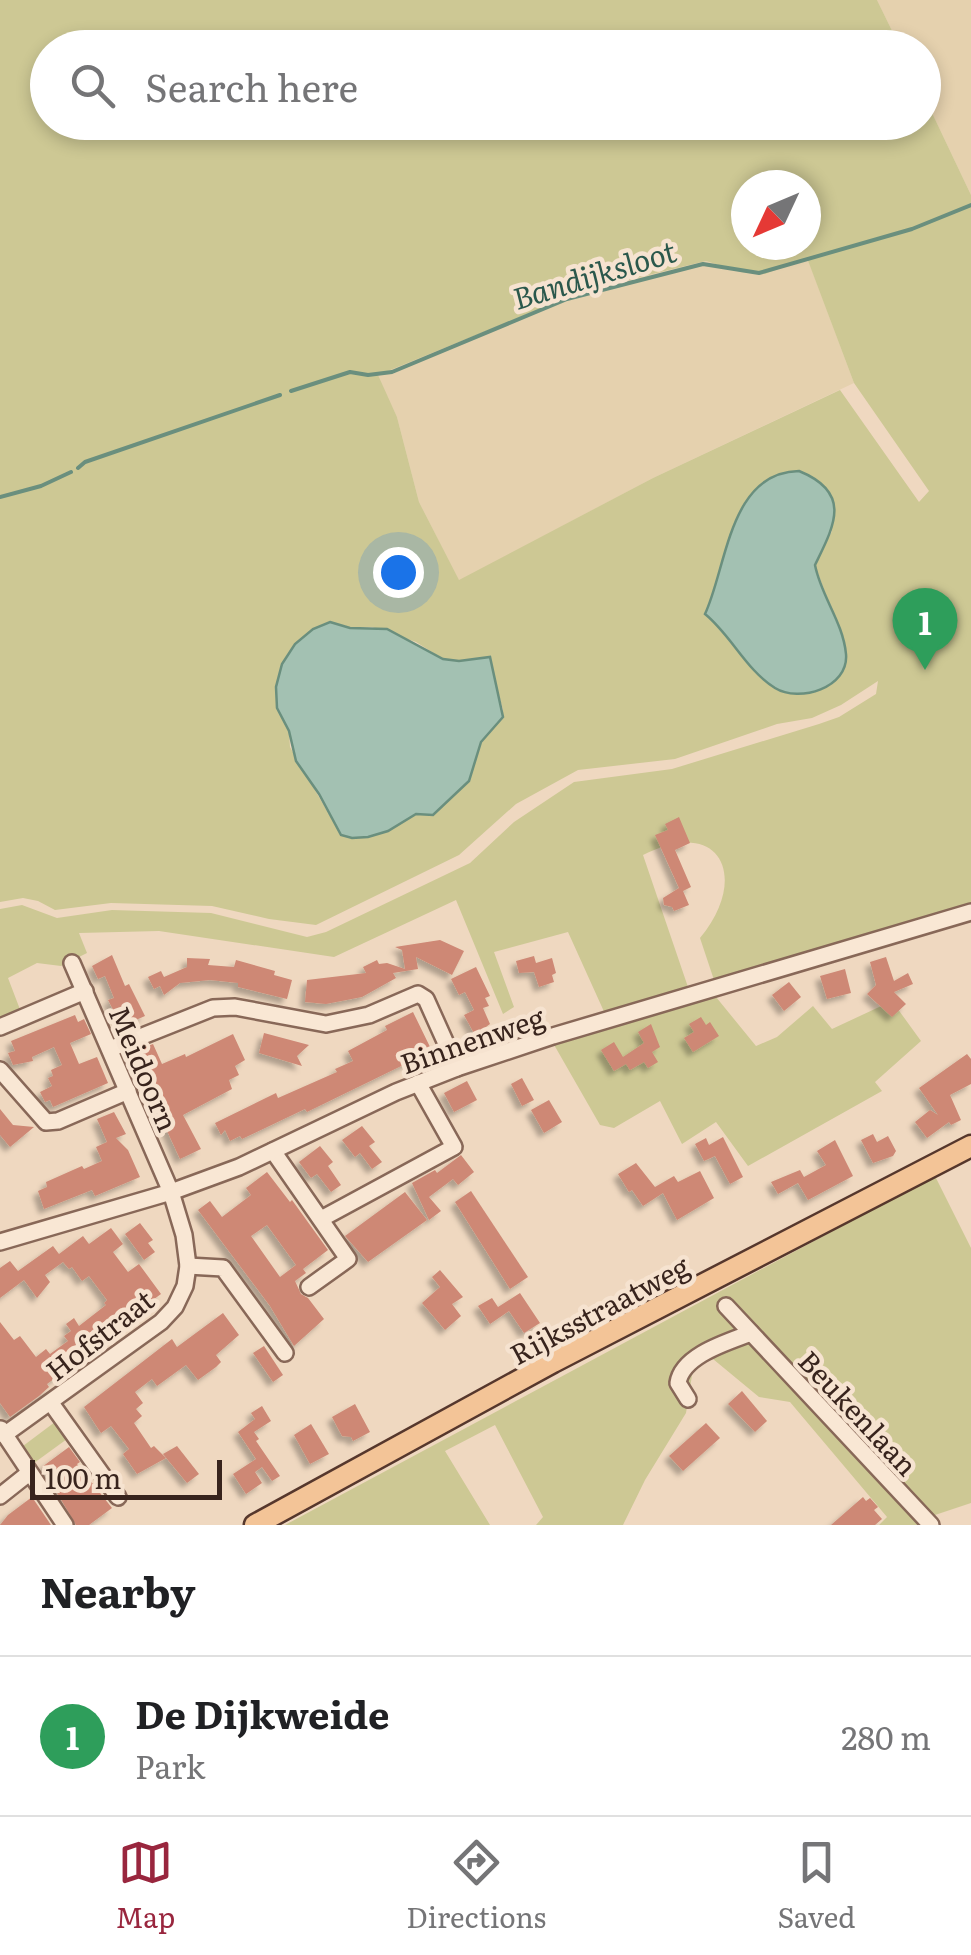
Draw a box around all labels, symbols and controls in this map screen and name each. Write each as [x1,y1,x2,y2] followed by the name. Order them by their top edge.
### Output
[30,30,941,140] search box
[145,57,358,114] text: Search here
[65,58,120,113] icon: search
[731,170,821,260] north arrow
[507,227,681,319] water label: Bandijksloot
[373,547,424,598] your location
[892,588,958,670] pin: 1
[394,995,550,1083] street label: Binnenweg
[100,999,190,1137] street label: Meidoorn
[502,1244,696,1374] street label: Rijksstraatweg
[36,1278,163,1390] street label: Hofstraat
[790,1340,928,1484] street label: Beukenlaan
[30,1455,222,1500] scale bar
[45,1456,122,1498] text: 100 m
[40,1559,196,1621] text: Nearby
[135,1684,390,1741] text: De Dijkweide
[66,1712,79,1760] text: 1
[841,1712,931,1760] text: 280 m
[135,1741,205,1789] text: Park
[116,1835,175,1937] tab: Map
[406,1835,546,1937] tab: Directions
[777,1835,855,1937] tab: Saved

